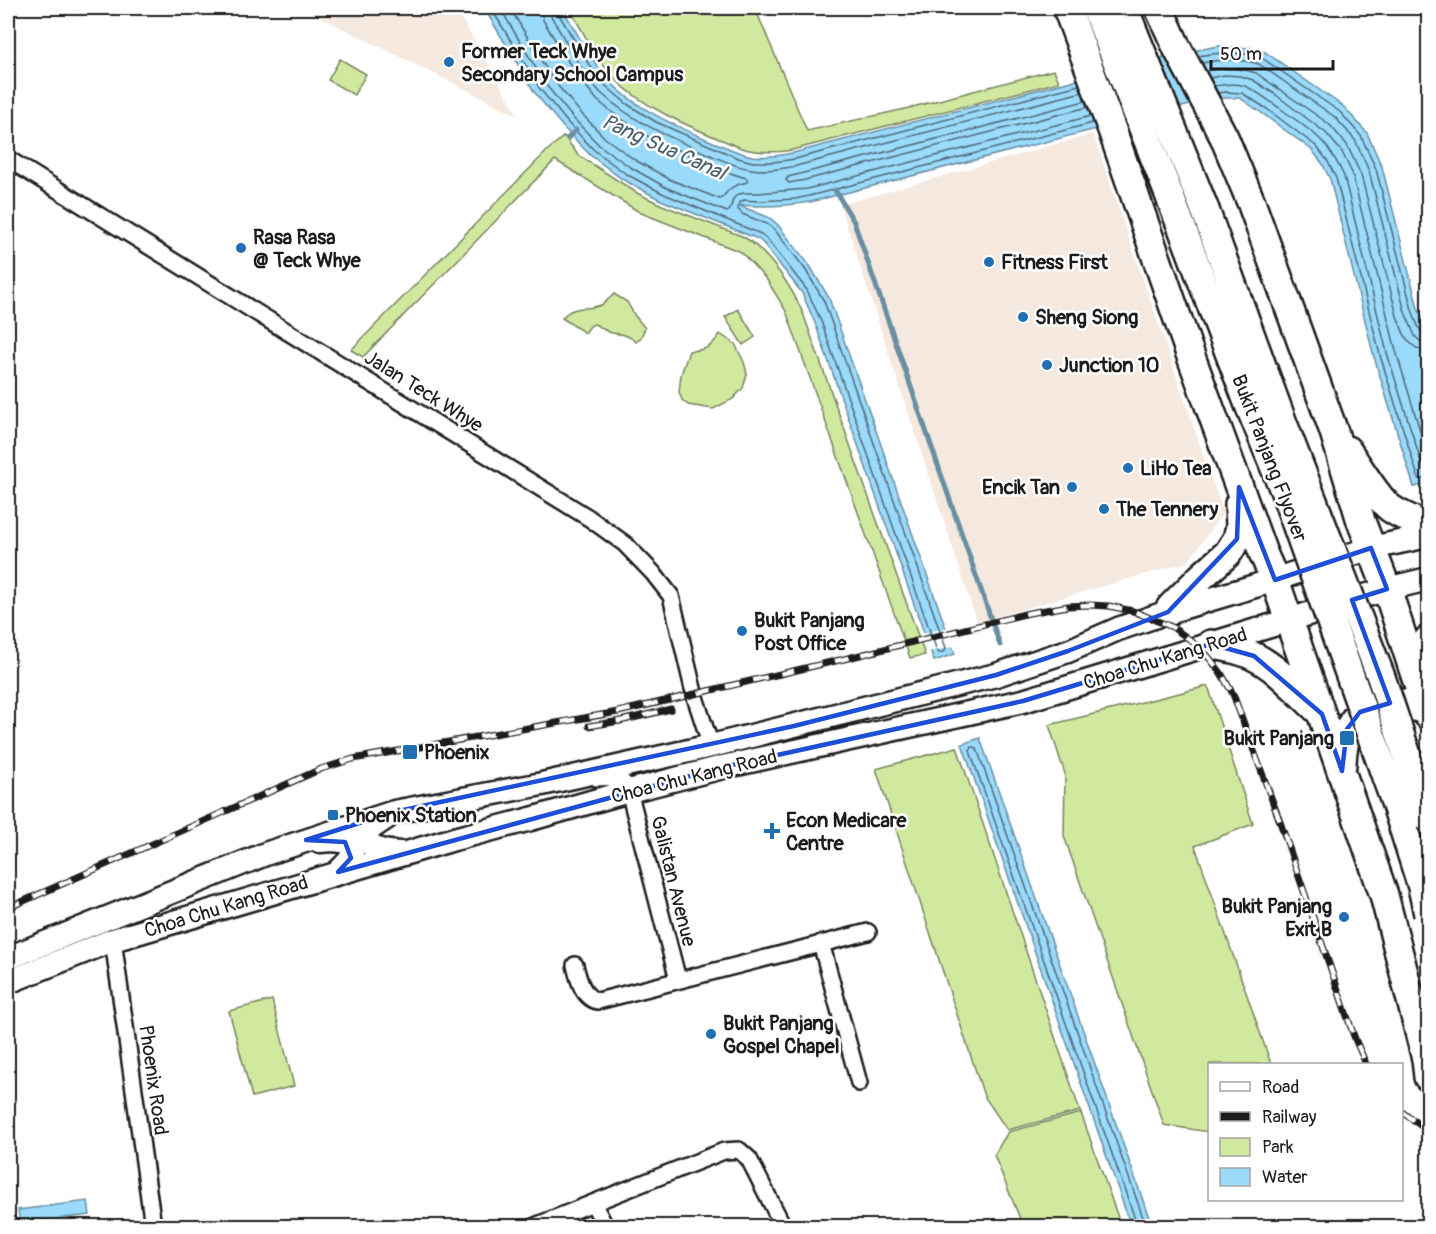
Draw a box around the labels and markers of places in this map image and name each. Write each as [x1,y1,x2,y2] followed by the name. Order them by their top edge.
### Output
[461,39,683,87] place label: Former Teck Whye Secondary School Campus
[442,55,456,69] marker: Former Teck Whye Secondary School Campus
[253,225,362,273] place label: Rasa Rasa @ Teck Whye
[234,241,248,255] marker: Rasa Rasa @ Teck Whye
[1001,250,1109,275] place label: Fitness First
[982,255,996,269] marker: Fitness First
[1035,305,1138,330] place label: Sheng Siong
[1016,310,1030,324] marker: Sheng Siong
[1059,353,1159,378] place label: Junction 10
[1040,358,1054,372] marker: Junction 10
[1140,456,1212,481] place label: LiHo Tea
[1121,461,1135,475] marker: LiHo Tea
[982,475,1060,500] place label: Encik Tan
[1065,480,1079,494] marker: Encik Tan
[1115,497,1219,522] place label: The Tennery
[1097,502,1111,516] marker: The Tennery
[754,608,865,656] place label: Bukit Panjang Post Office
[735,624,749,638] marker: Bukit Panjang Post Office
[1223,726,1334,751] place label: Bukit Panjang
[1338,729,1356,747] marker: Bukit Panjang
[424,740,490,765] place label: Phoenix
[401,743,419,761] marker: Phoenix
[345,803,477,828] place label: Phoenix Station
[326,808,340,822] marker: Phoenix Station
[786,808,908,856] place label: Econ Medicare Centre
[763,822,781,840] marker: Econ Medicare Centre
[1221,894,1332,942] place label: Bukit Panjang Exit B
[1337,910,1351,924] marker: Bukit Panjang Exit B
[723,1011,839,1059] place label: Bukit Panjang Gospel Chapel
[704,1027,718,1041] marker: Bukit Panjang Gospel Chapel

